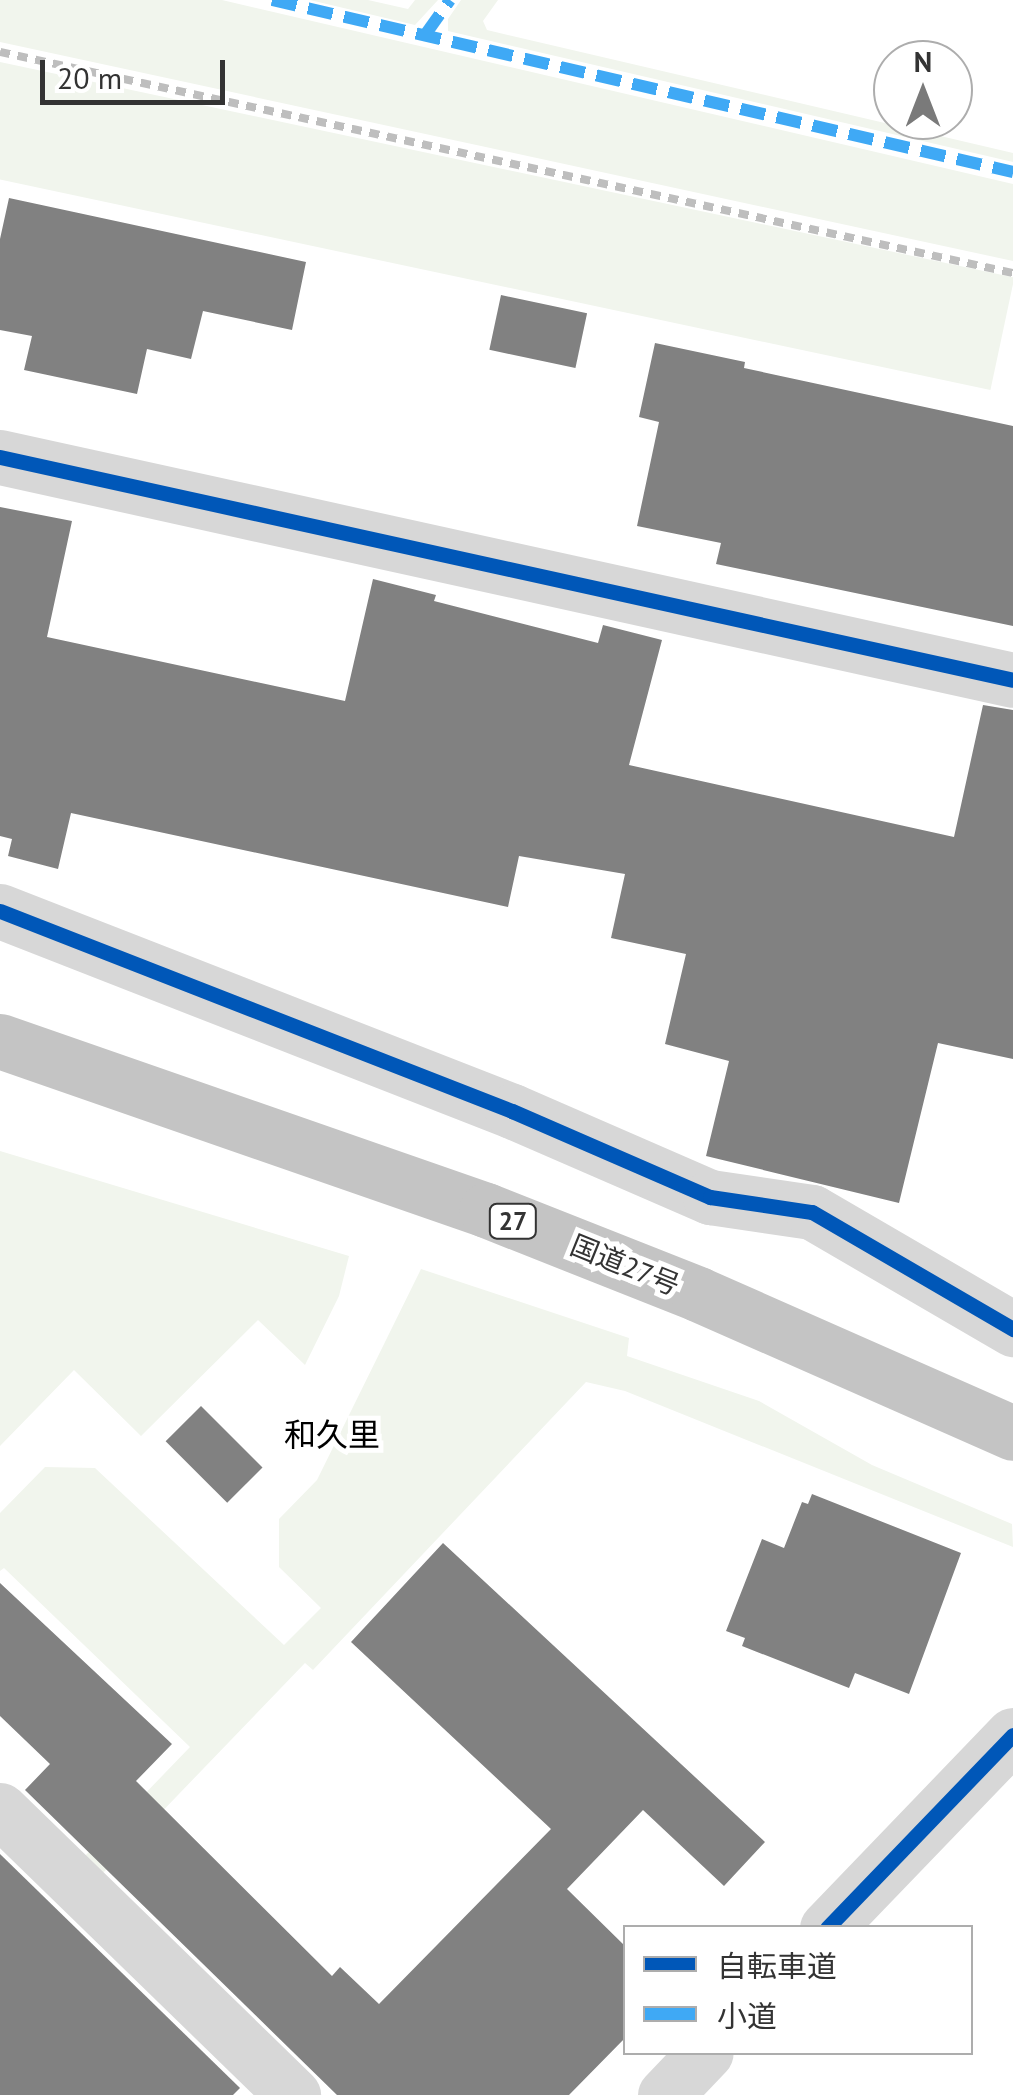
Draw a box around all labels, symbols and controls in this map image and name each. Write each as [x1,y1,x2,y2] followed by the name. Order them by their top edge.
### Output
[45,40,230,102] scale bar
[873,40,973,140] north arrow
[914,43,932,80] text: N
[57,58,122,97] text: 20 m
[488,1201,538,1241] road number: 27
[566,1228,684,1302] street label: 国道27号
[284,1415,380,1453] district label: 和久里
[623,1925,973,2055] legend
[717,1946,837,1985] text: 自転車道
[717,1996,777,2035] text: 小道

